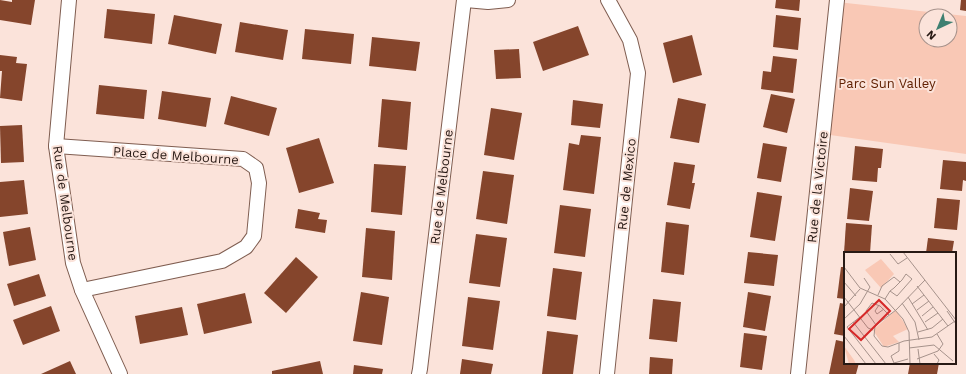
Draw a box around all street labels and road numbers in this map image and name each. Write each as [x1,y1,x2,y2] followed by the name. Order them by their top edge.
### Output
[427,129,456,245] street label: Rue de Melbourne
[804,131,831,244] street label: Rue de la Victoire
[614,137,639,231] street label: Rue de Mexico
[113,144,239,167] street label: Place de Melbourne
[50,145,81,261] street label: Rue de Melbourne

